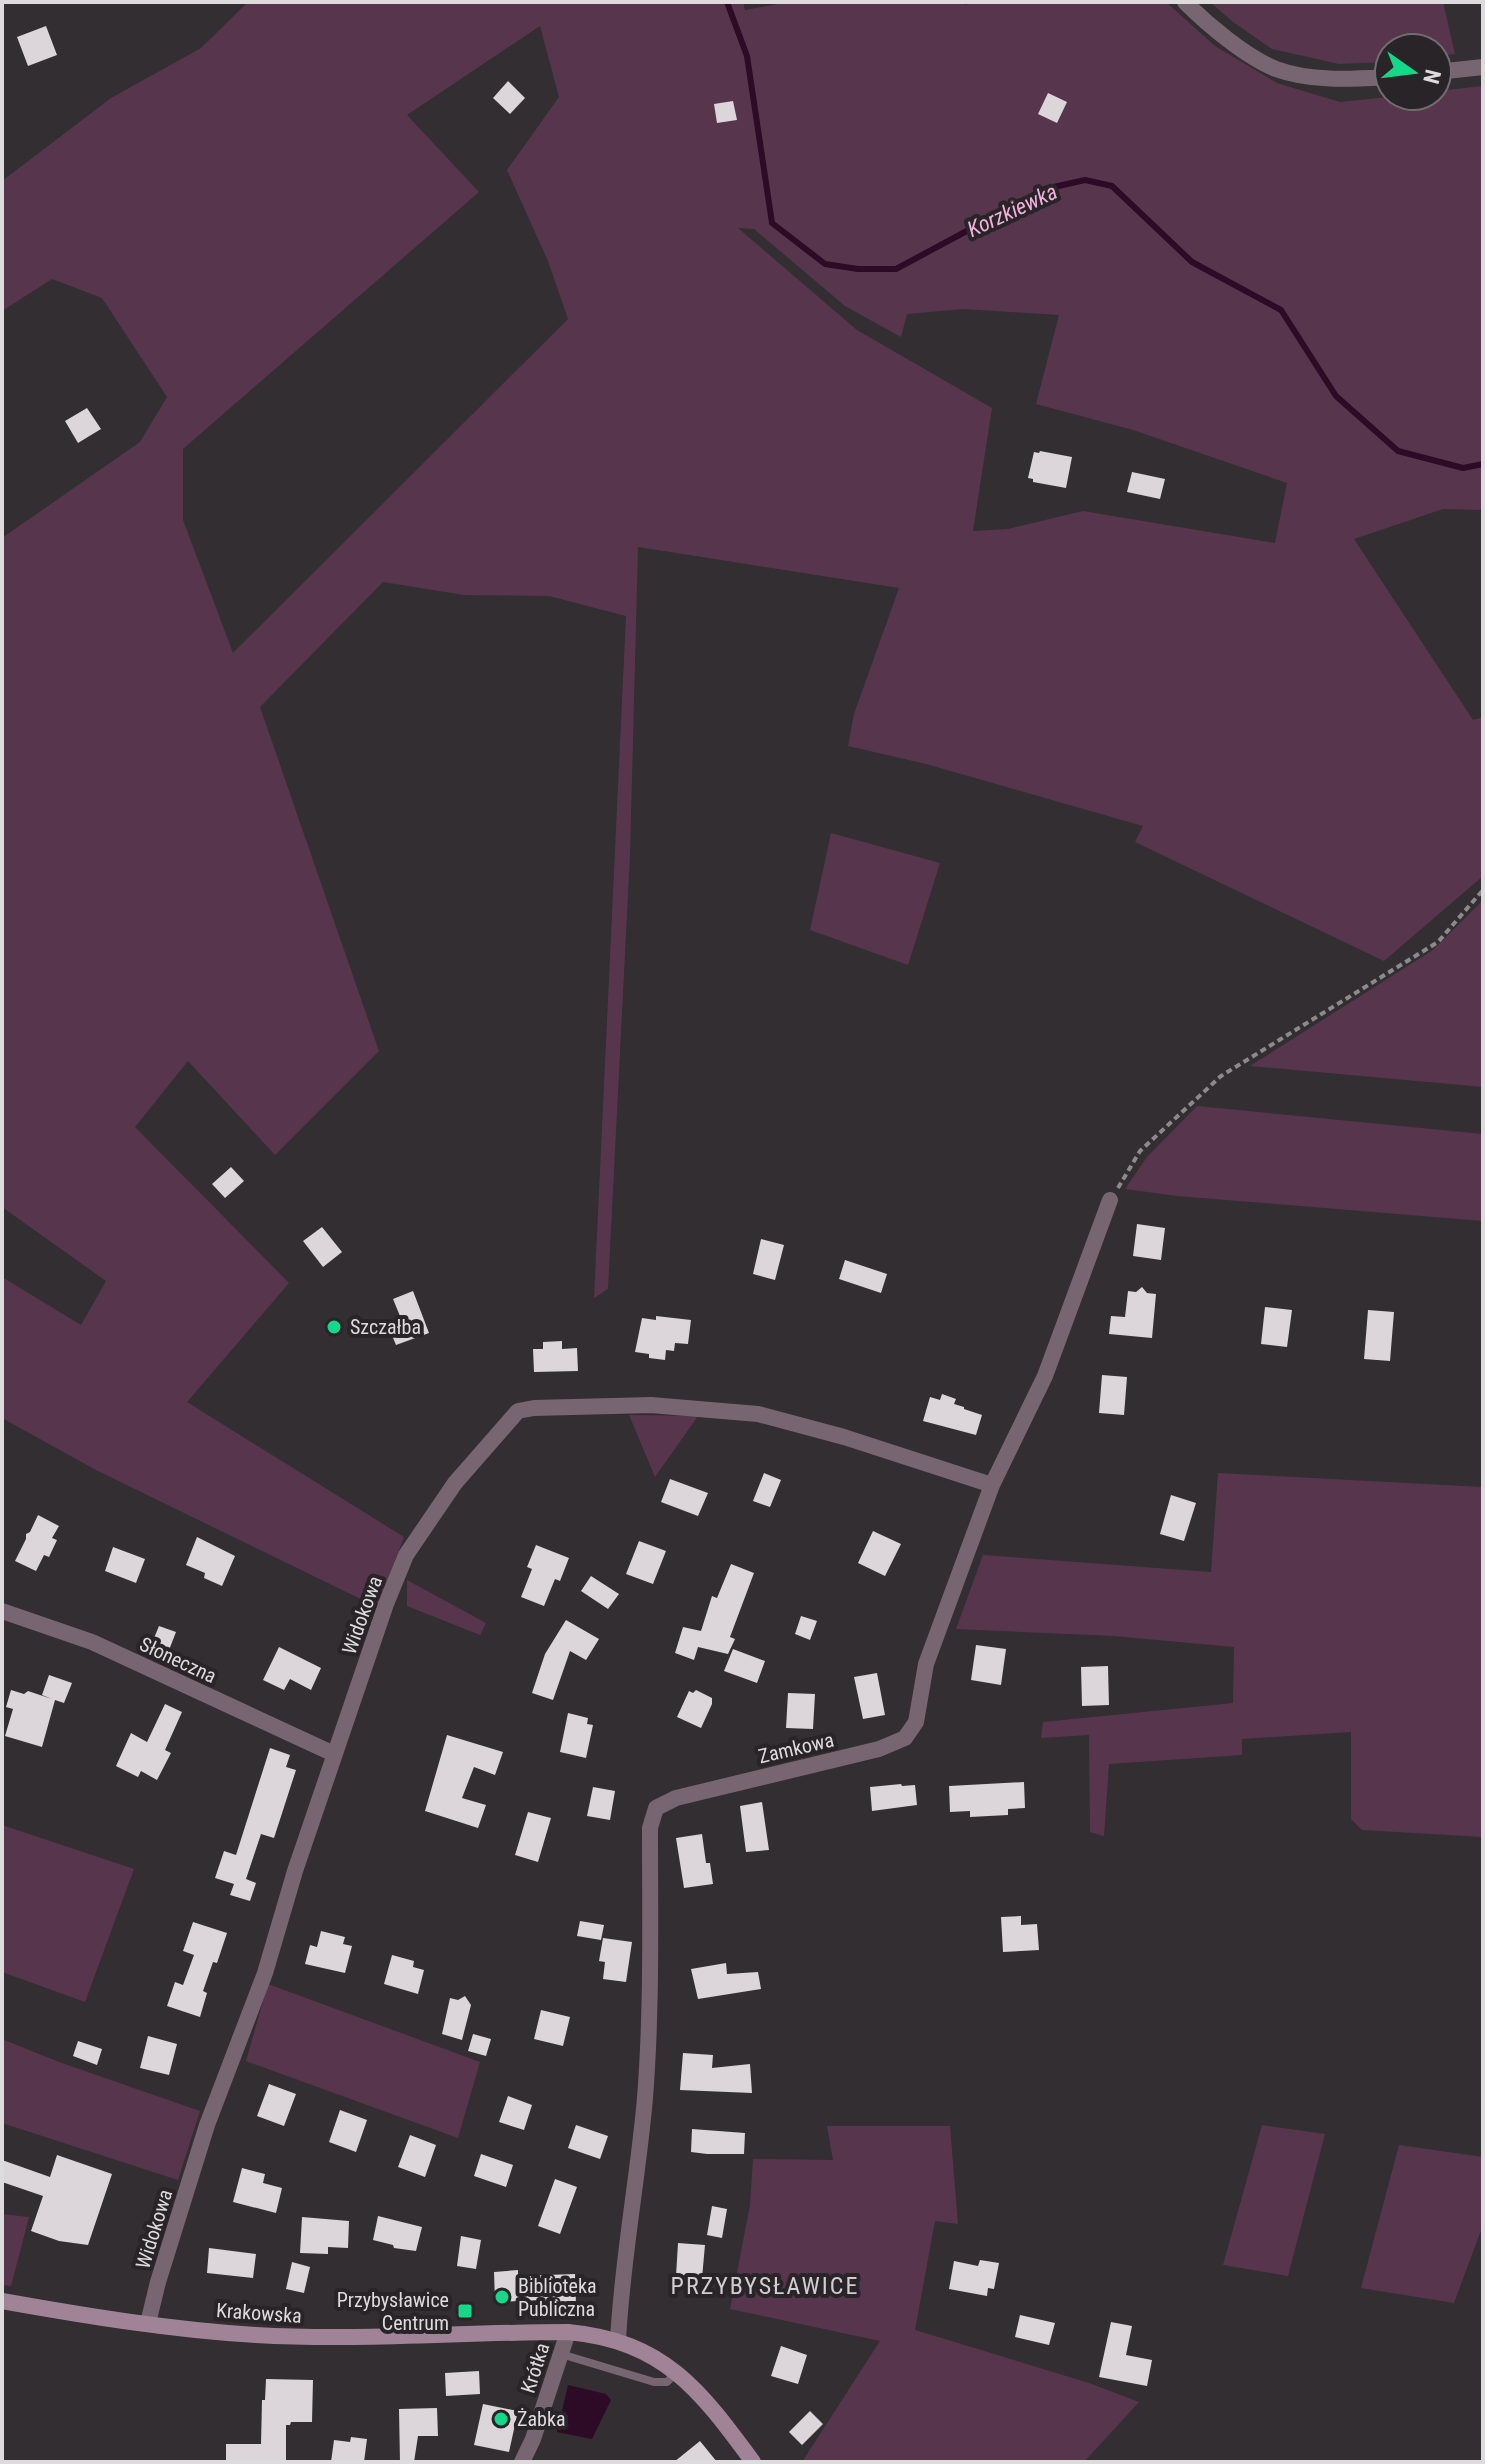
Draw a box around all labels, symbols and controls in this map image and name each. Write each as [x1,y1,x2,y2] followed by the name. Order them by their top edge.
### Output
[1373,32,1453,112] north arrow
[1418,67,1446,86] text: N
[963,179,1061,242] water label: Korzkiewka
[350,1315,421,1339] place label: Szczałba
[325,1318,343,1336] marker: Szczałba
[337,1573,387,1657] street label: Widokowa
[136,1632,220,1688] street label: Słoneczna
[756,1728,836,1768] street label: Zamkowa
[131,2187,177,2271] street label: Widokowa
[671,2272,859,2300] district label: PRZYBYSŁAWICE
[518,2274,596,2321] place label: Biblioteka Publiczna
[337,2288,449,2335] place label: Przybysławice Centrum
[493,2288,511,2306] marker: Biblioteka Publiczna
[215,2298,303,2328] street label: Krakowska
[456,2302,474,2320] marker: Przybysławice Centrum
[516,2340,554,2396] street label: Krótka
[517,2407,566,2431] place label: Żabka
[492,2410,510,2428] marker: Żabka

